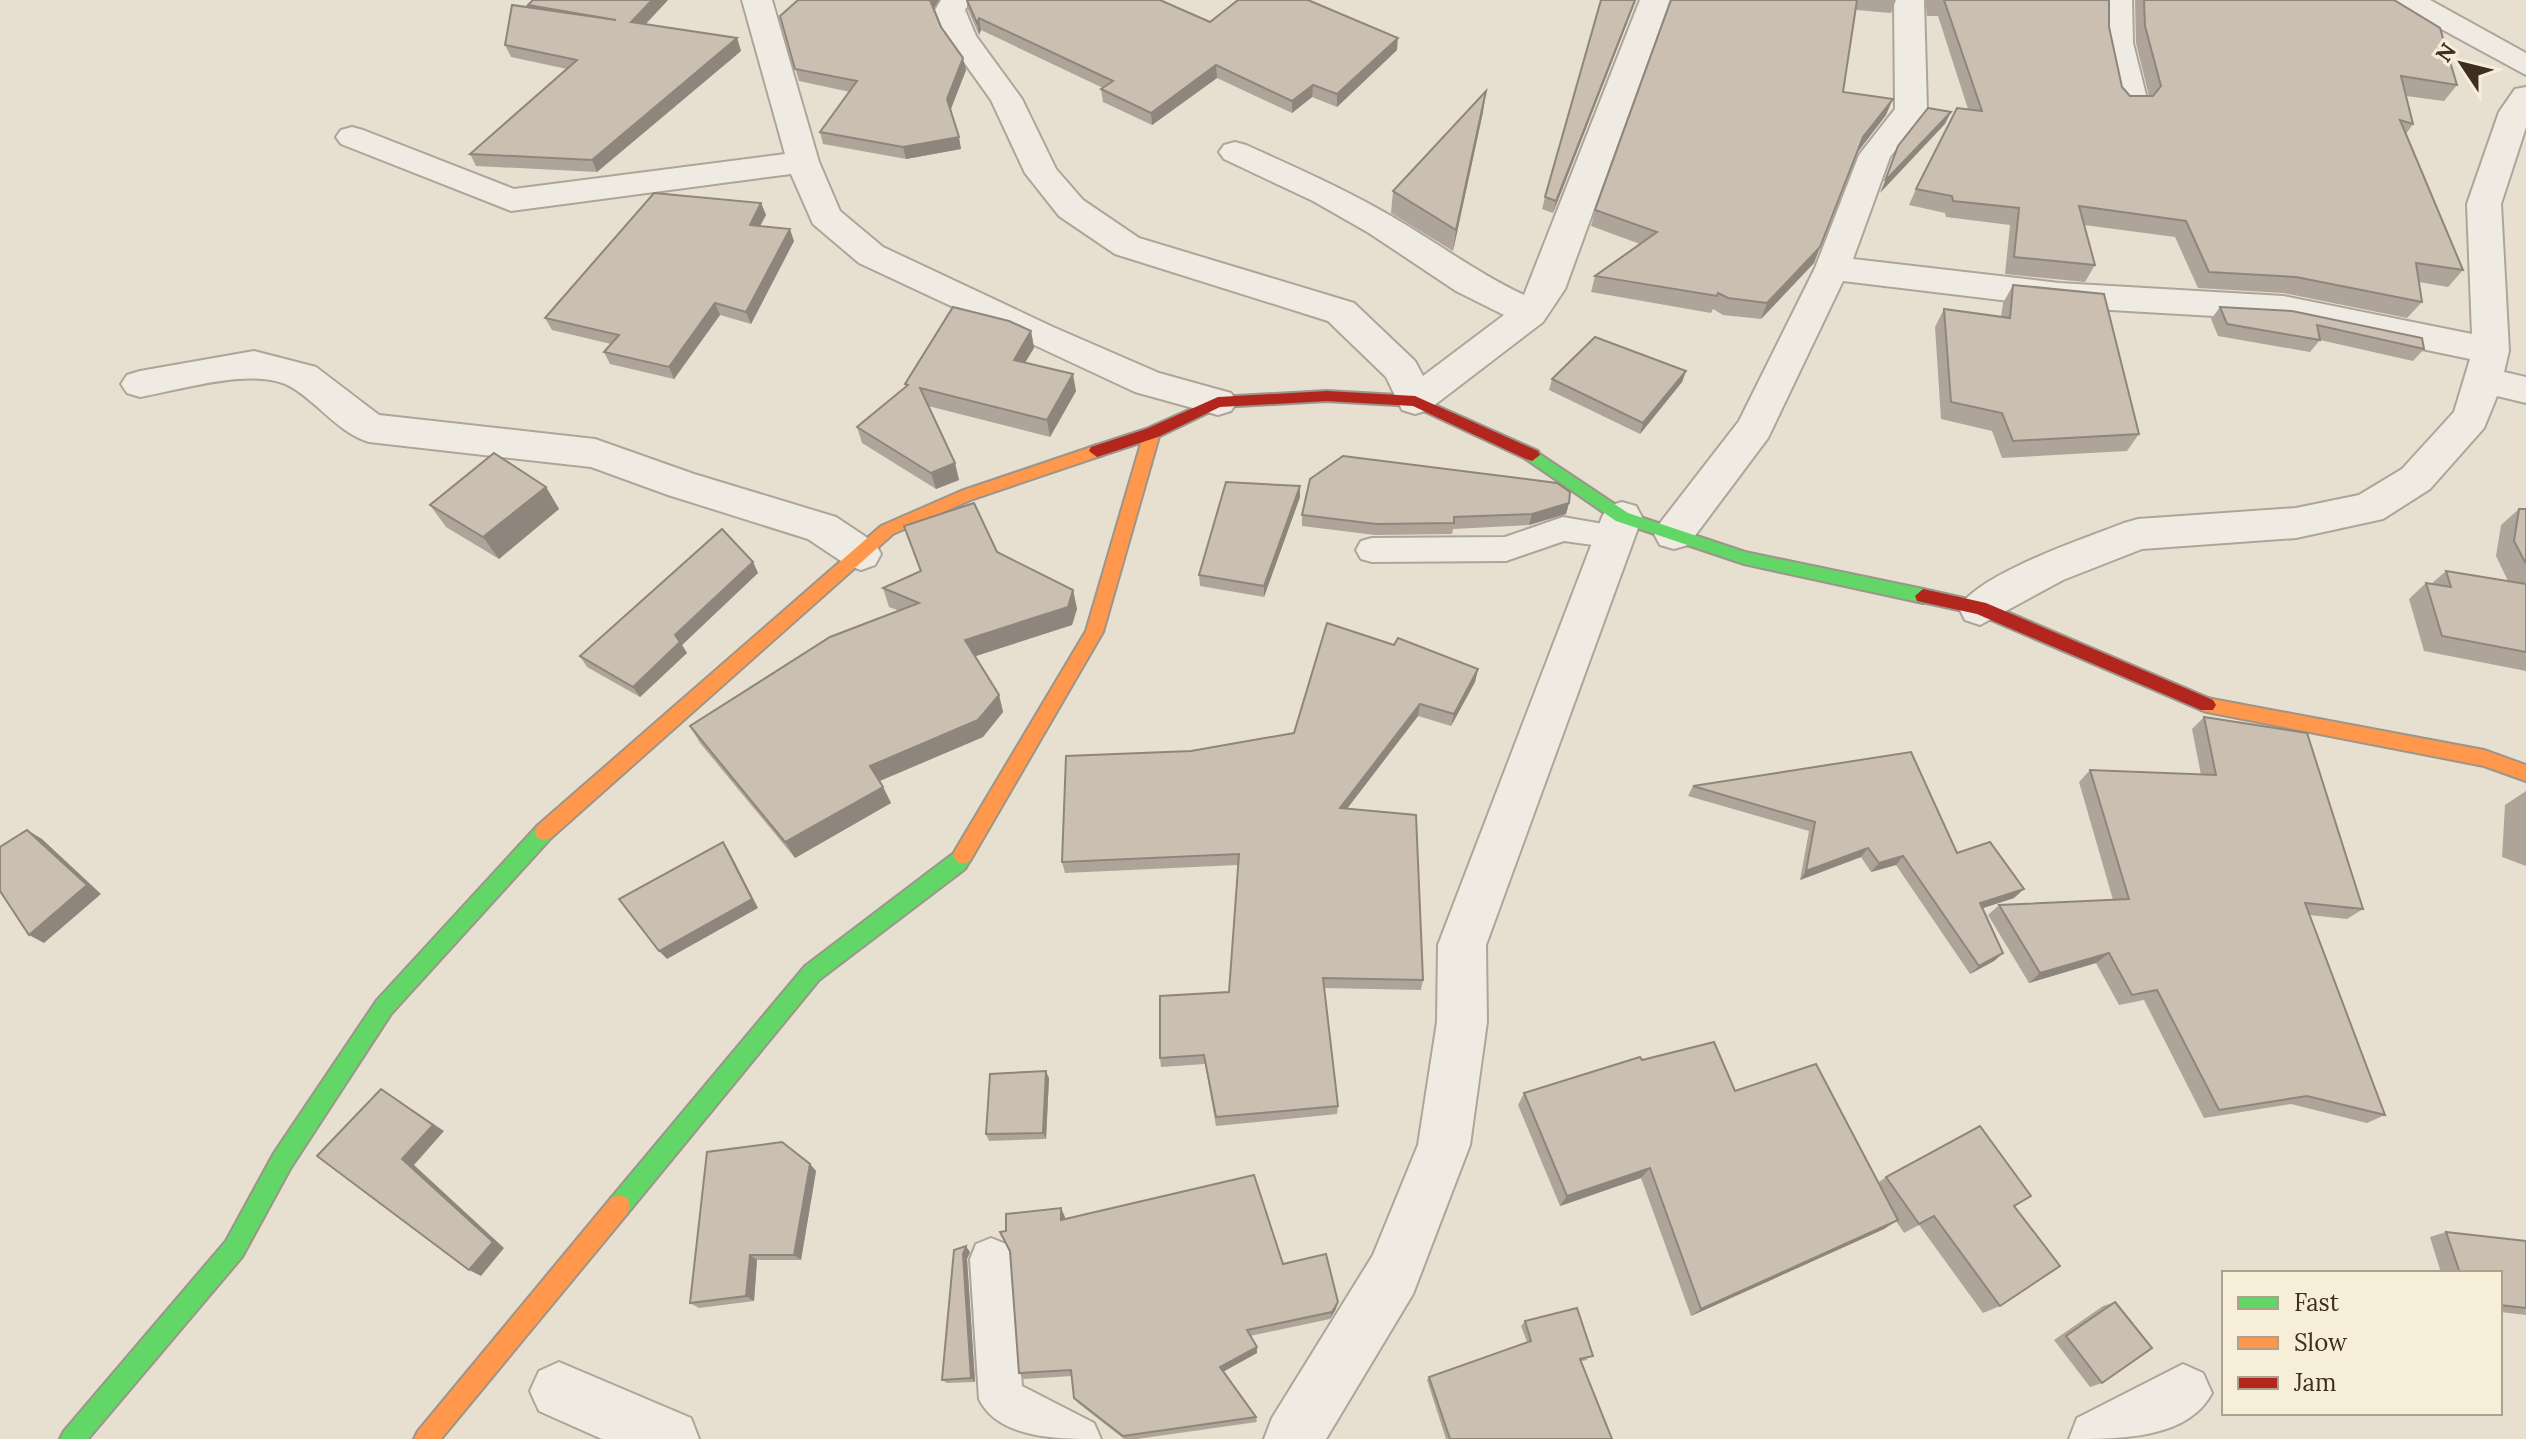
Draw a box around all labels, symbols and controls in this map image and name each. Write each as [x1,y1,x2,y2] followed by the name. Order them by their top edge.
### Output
[2422,24,2502,104] north arrow
[2429,38,2462,68] text: N
[2222,1271,2502,1415] legend
[2294,1287,2340,1318] text: Fast
[2294,1327,2348,1358] text: Slow
[2293,1367,2336,1398] text: Jam

